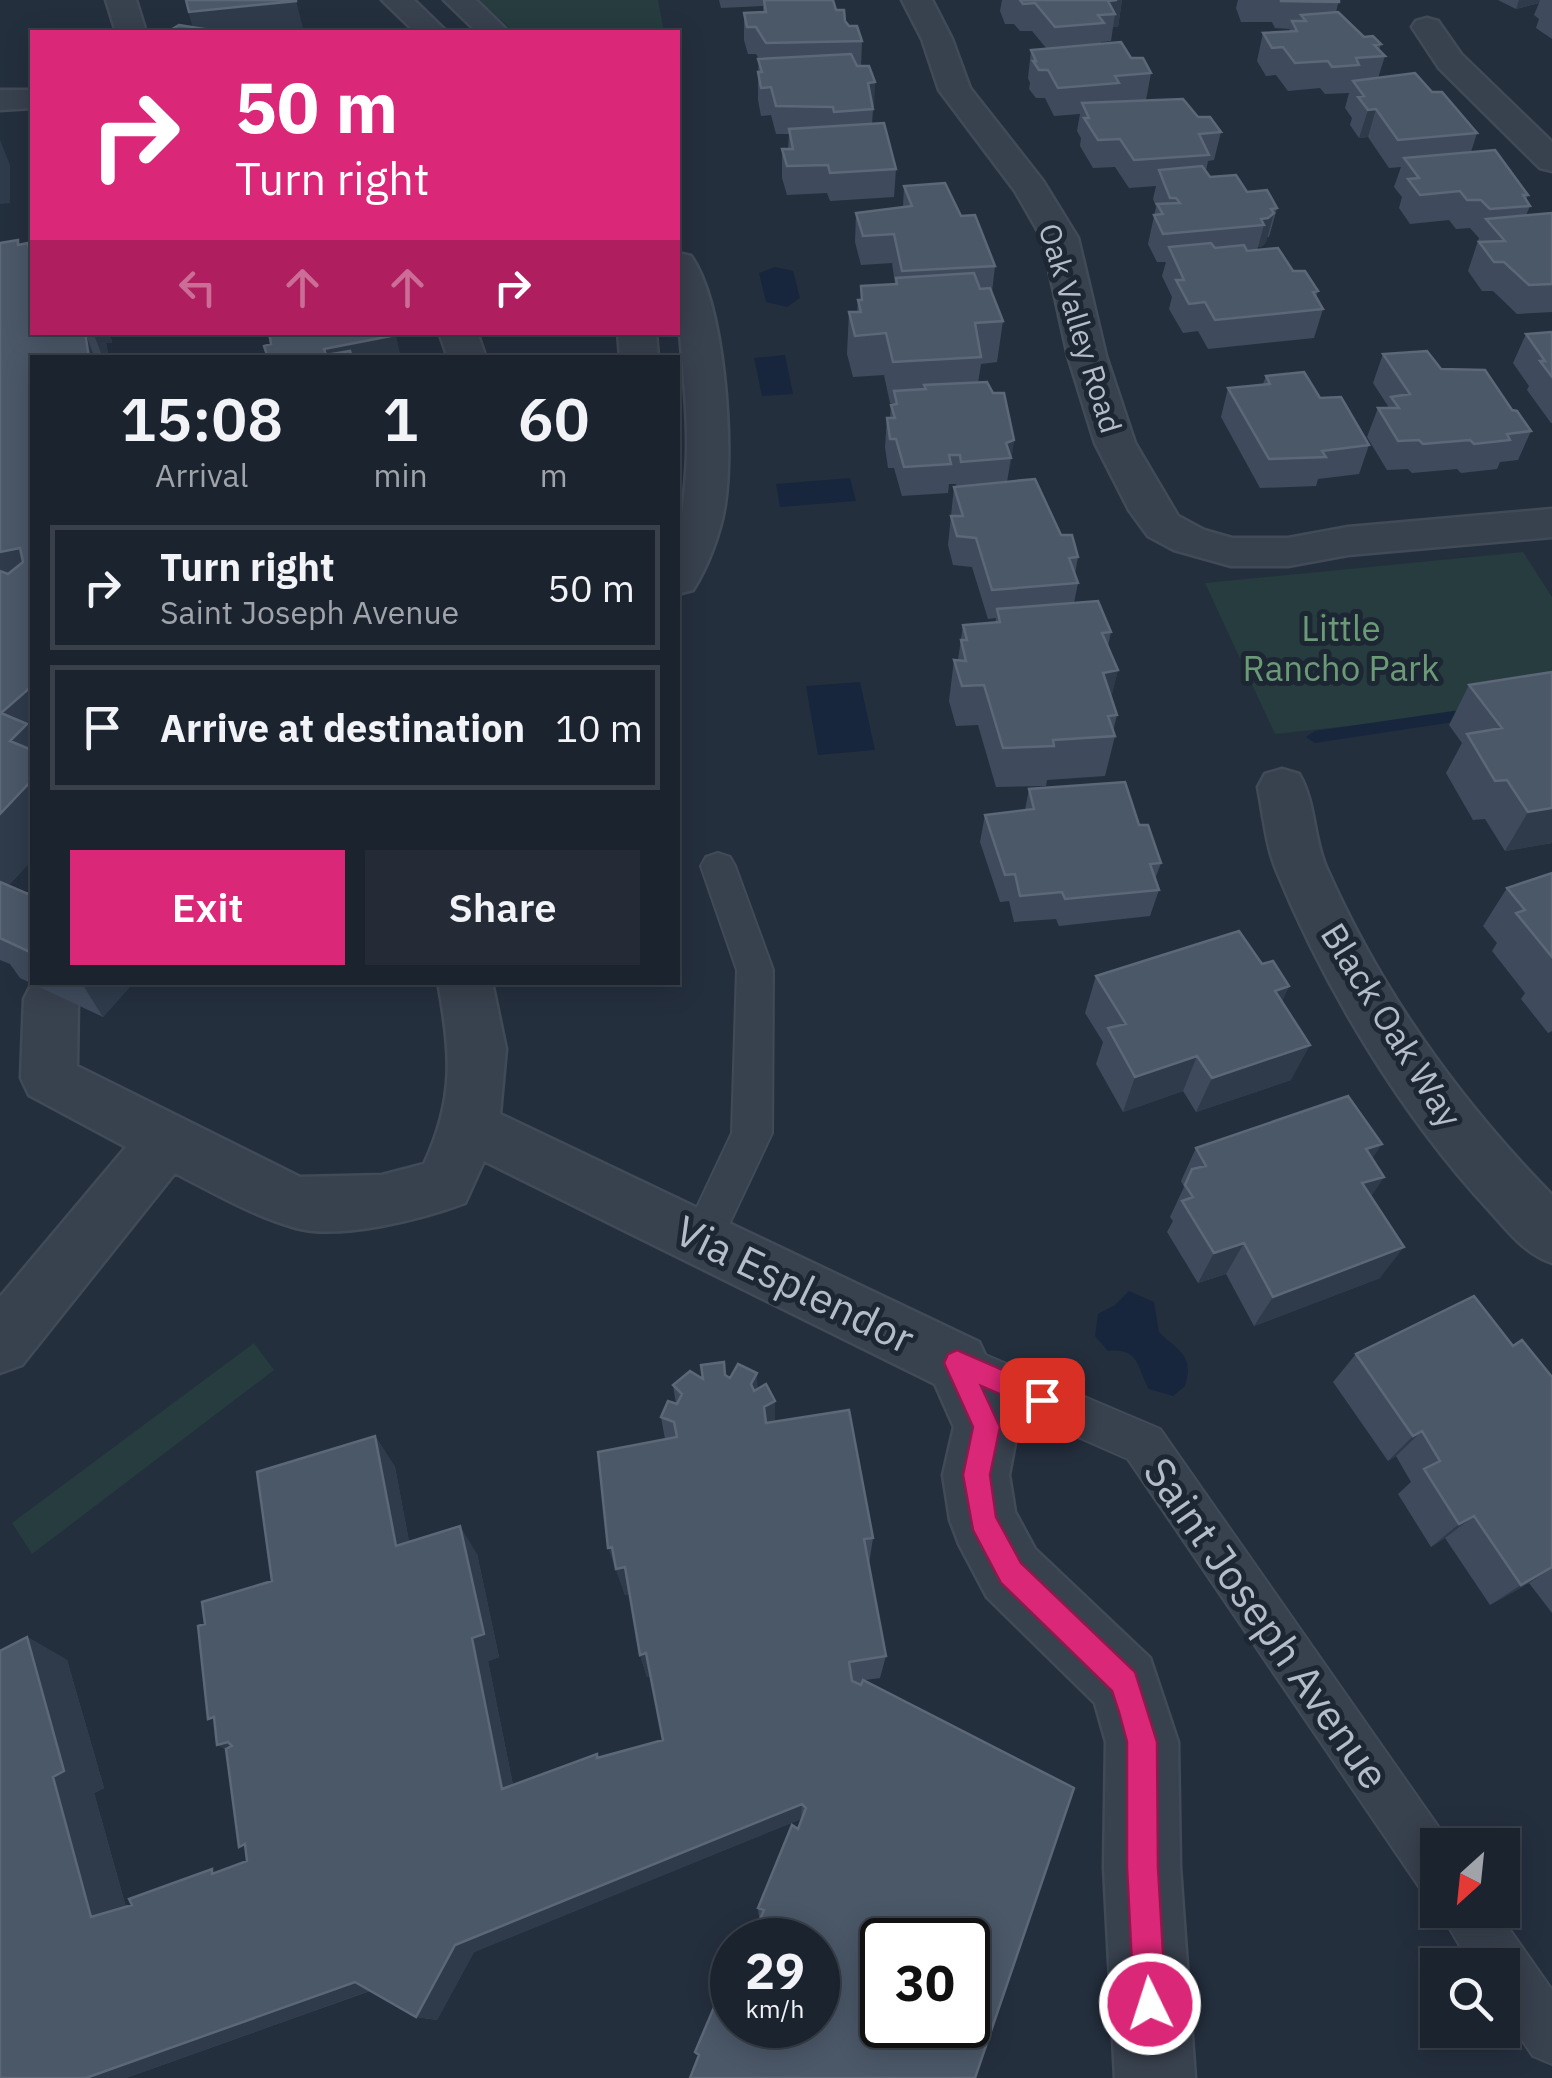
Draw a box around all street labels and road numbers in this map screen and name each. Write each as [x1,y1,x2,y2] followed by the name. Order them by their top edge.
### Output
[1031,219,1131,437] street label: Oak Valley Road
[1311,914,1473,1136] street label: Black Oak Way
[666,1202,924,1366] street label: Via Esplendor
[1132,1446,1402,1800] street label: Saint Joseph Avenue

